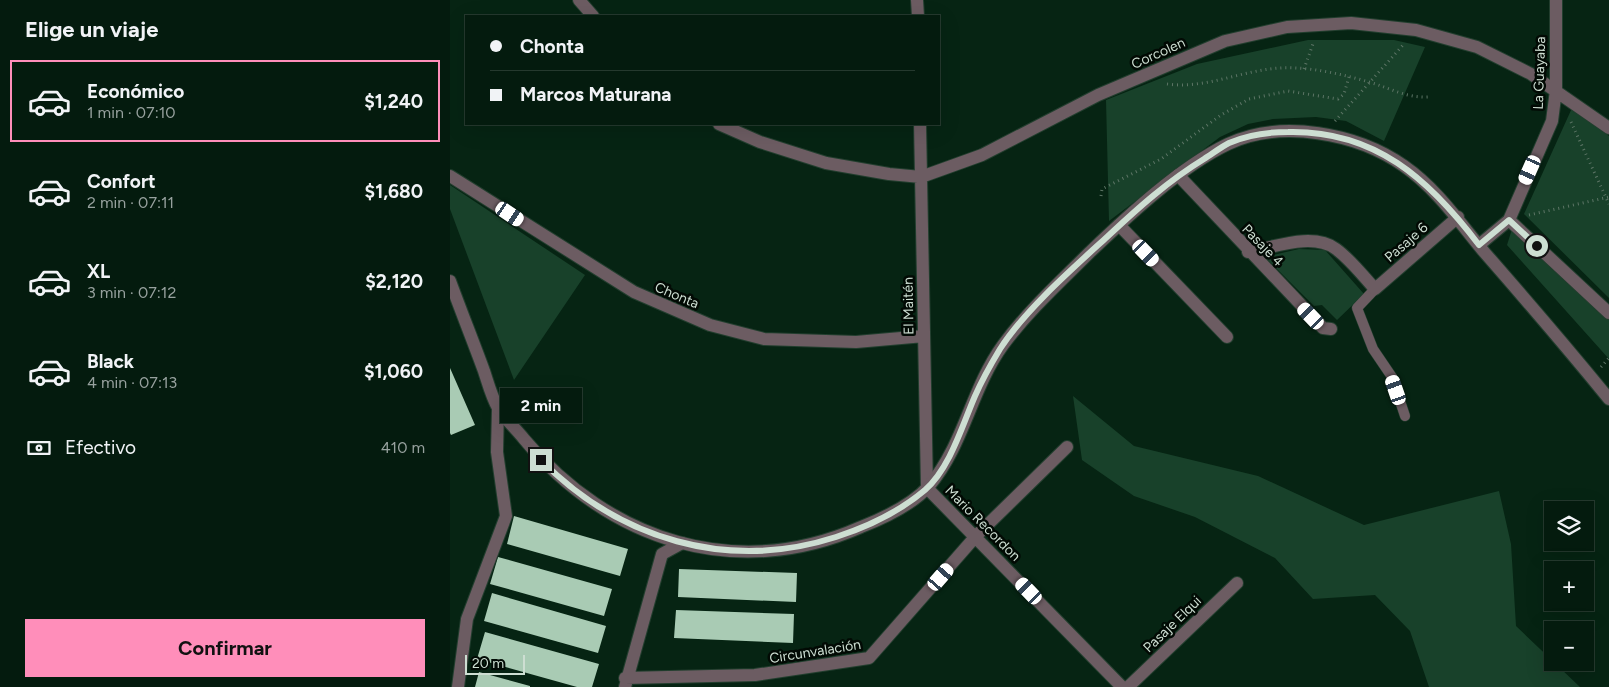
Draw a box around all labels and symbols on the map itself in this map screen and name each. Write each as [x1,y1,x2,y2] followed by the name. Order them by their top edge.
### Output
[1129,34,1188,73] street label: Corcolen
[1530,36,1549,110] street label: La Guayaba
[1517,153,1542,187] car
[493,199,526,229] car
[1381,219,1431,266] street label: Pasaje 6
[1238,221,1287,270] street label: Pasaje 4
[1526,235,1548,257] route start
[1130,237,1161,269] car
[899,277,918,335] street label: El Maitén
[652,279,701,312] street label: Chonta
[1295,300,1326,332] car
[1384,373,1407,407] car
[500,388,582,422] callout: 2 min
[530,449,552,471] route end
[941,482,1024,565] street label: Mario Recordon
[925,561,956,593] car
[1013,575,1044,607] car
[1140,592,1205,656] street label: Pasaje Elqui
[768,636,862,667] street label: Circunvalación
[465,652,525,675] scale bar

